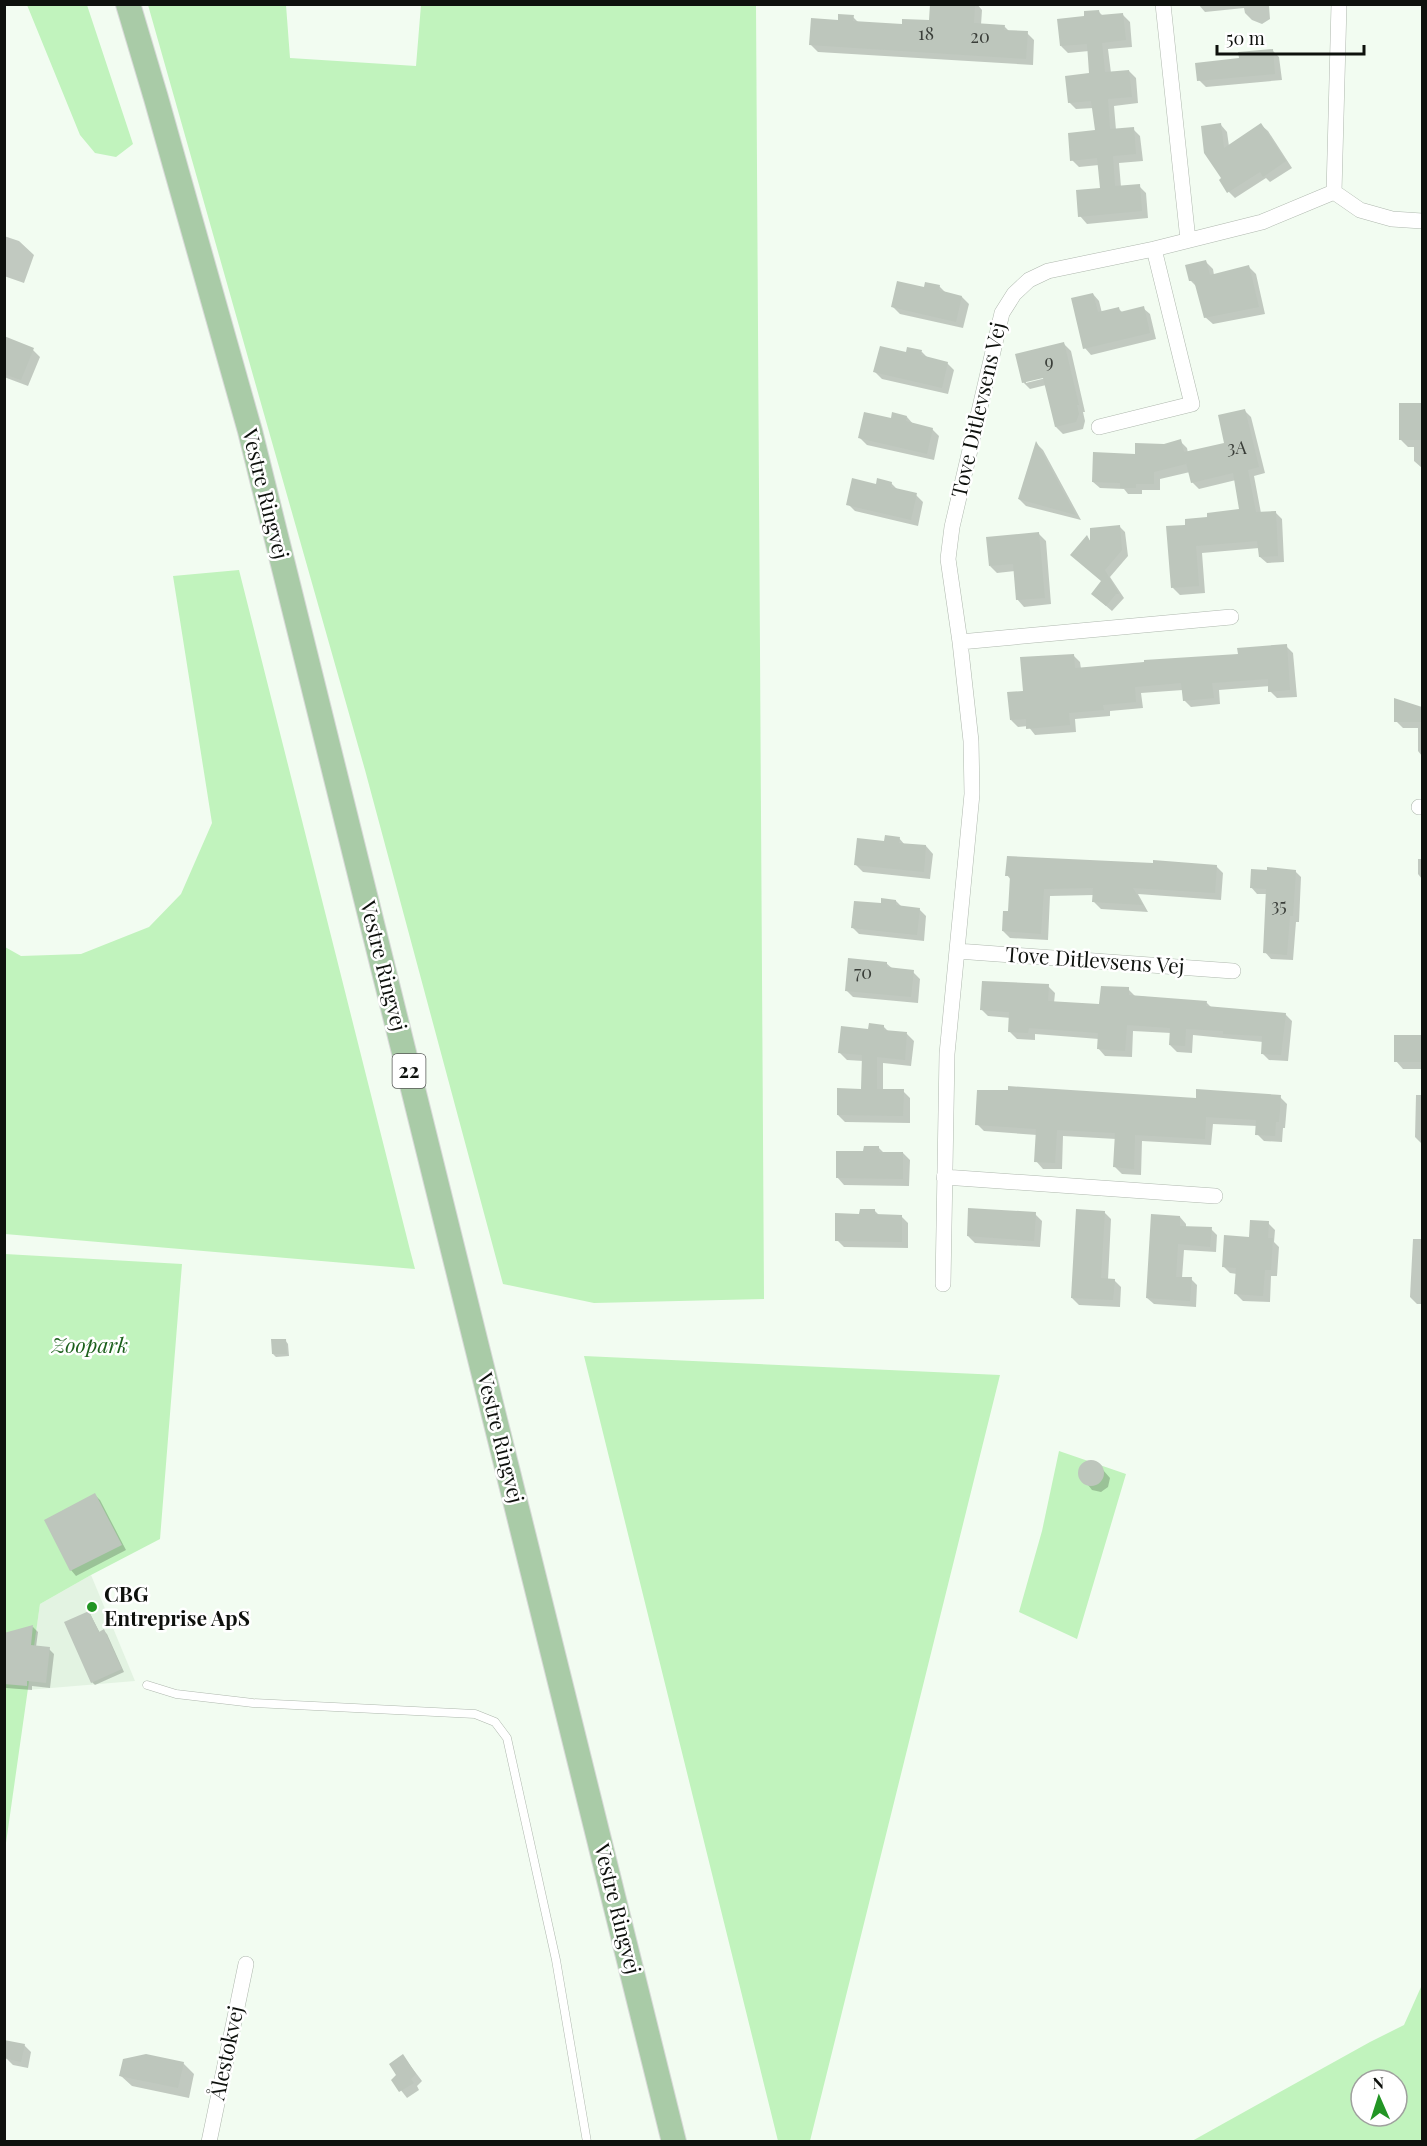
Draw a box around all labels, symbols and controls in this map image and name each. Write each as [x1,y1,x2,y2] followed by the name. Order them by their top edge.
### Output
[1217,18,1364,56] scale bar
[918,21,934,45] house number: 18
[970,24,990,48] house number: 20
[1226,26,1265,50] text: 50 m
[943,319,1011,500] street label: Tove Ditlevsens Vej
[1044,349,1054,373] house number: 9
[237,424,297,562] street label: Vestre Ringvej
[1227,435,1247,459] house number: 3A
[1271,893,1287,917] house number: 35
[355,896,415,1034] street label: Vestre Ringvej
[1005,939,1186,979] street label: Tove Ditlevsens Vej
[854,960,872,984] house number: 70
[392,1054,426,1088] road number: 22
[51,1330,128,1358] park label: Zoopark
[472,1368,532,1506] street label: Vestre Ringvej
[104,1579,250,1631] place label: CBG Entreprise ApS
[85,1600,99,1614] marker: CBG Entreprise ApS
[589,1839,649,1977] street label: Vestre Ringvej
[201,2003,249,2103] street label: Ålestokvej
[1349,2068,1409,2128] north arrow
[1372,2072,1385,2093] text: N

